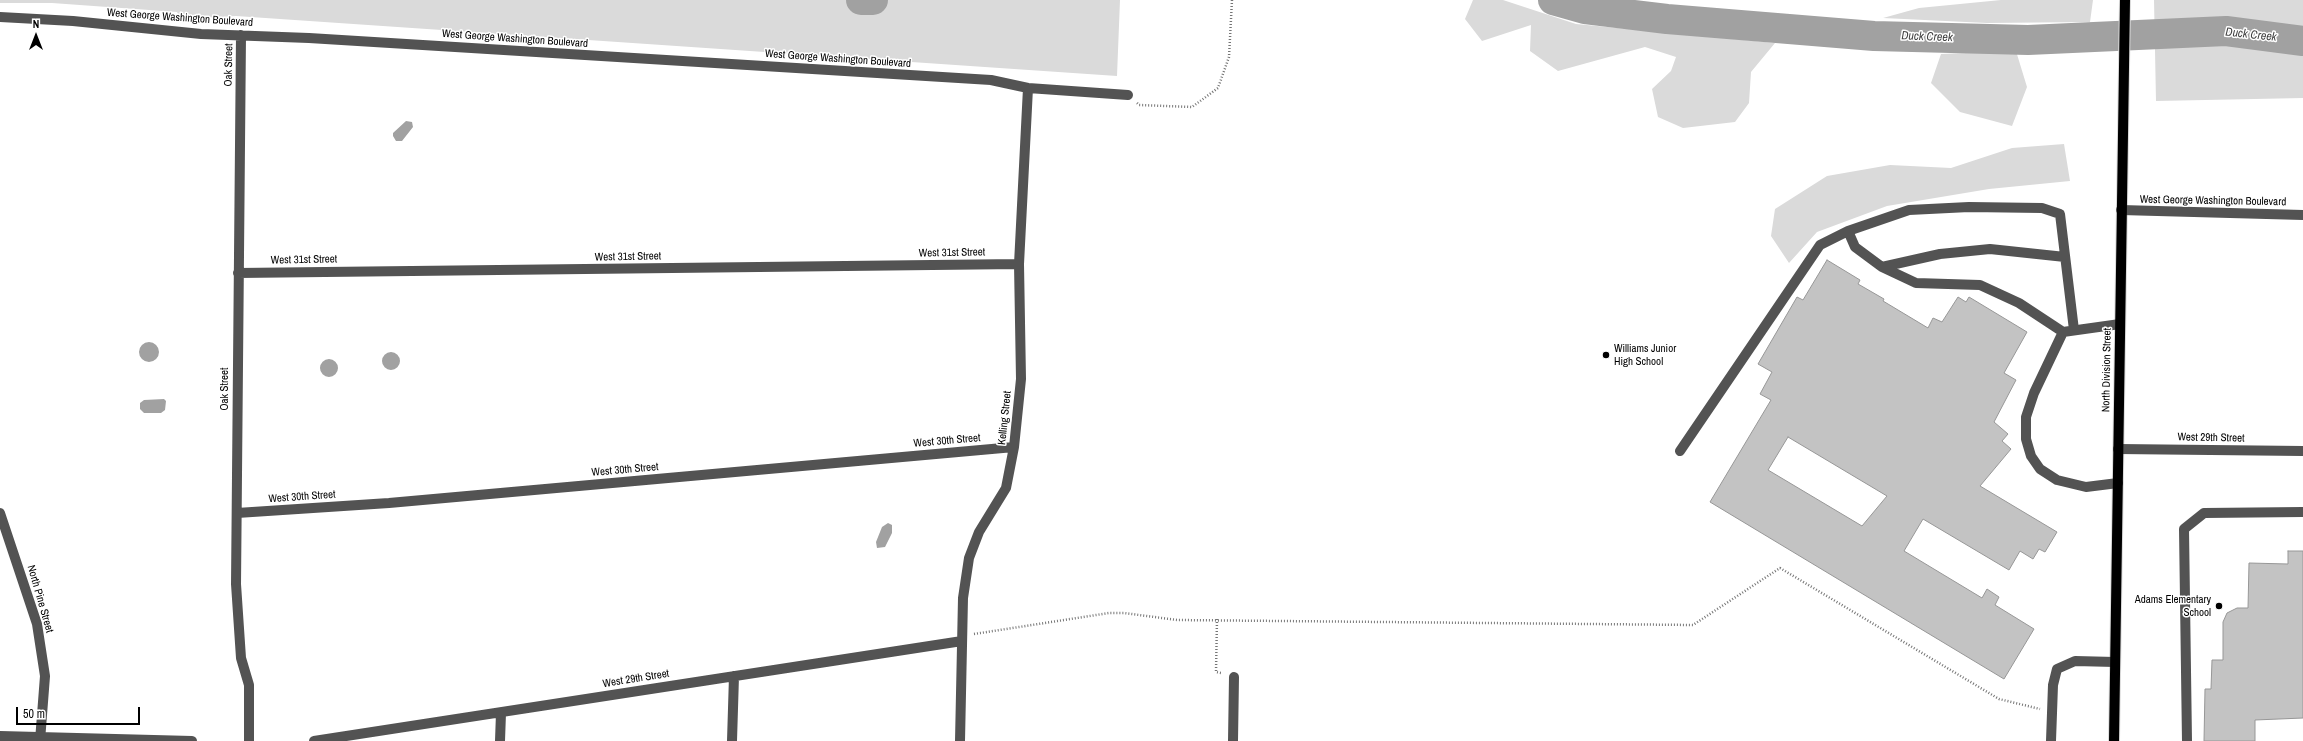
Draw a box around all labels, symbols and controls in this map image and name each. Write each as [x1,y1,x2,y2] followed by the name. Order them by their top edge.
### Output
[107,6,253,30] street label: West George Washington Boulevard
[16,16,56,56] north arrow
[33,17,39,31] text: N
[2225,25,2277,45] water label: Duck Creek
[442,27,588,51] street label: West George Washington Boulevard
[1901,29,1953,45] water label: Duck Creek
[222,43,236,87] street label: Oak Street
[765,47,911,71] street label: West George Washington Boulevard
[2140,193,2286,209] street label: West George Washington Boulevard
[919,246,985,260] street label: West 31st Street
[595,250,661,264] street label: West 31st Street
[271,253,337,267] street label: West 31st Street
[2100,328,2114,412] street label: North Division Street
[1614,342,1676,368] place label: Williams Junior High School
[1601,350,1611,360] marker: Williams Junior High School
[218,367,232,411] street label: Oak Street
[996,390,1014,446] street label: Kelling Street
[2177,431,2245,445] street label: West 29th Street
[913,432,981,450] street label: West 30th Street
[591,461,659,479] street label: West 30th Street
[268,488,336,506] street label: West 30th Street
[24,564,56,634] street label: North Pine Street
[2135,593,2211,619] place label: Adams Elementary School
[2214,601,2224,611] marker: Adams Elementary School
[602,667,670,691] street label: West 29th Street
[18,699,142,725] scale bar
[23,706,45,722] text: 50 m

